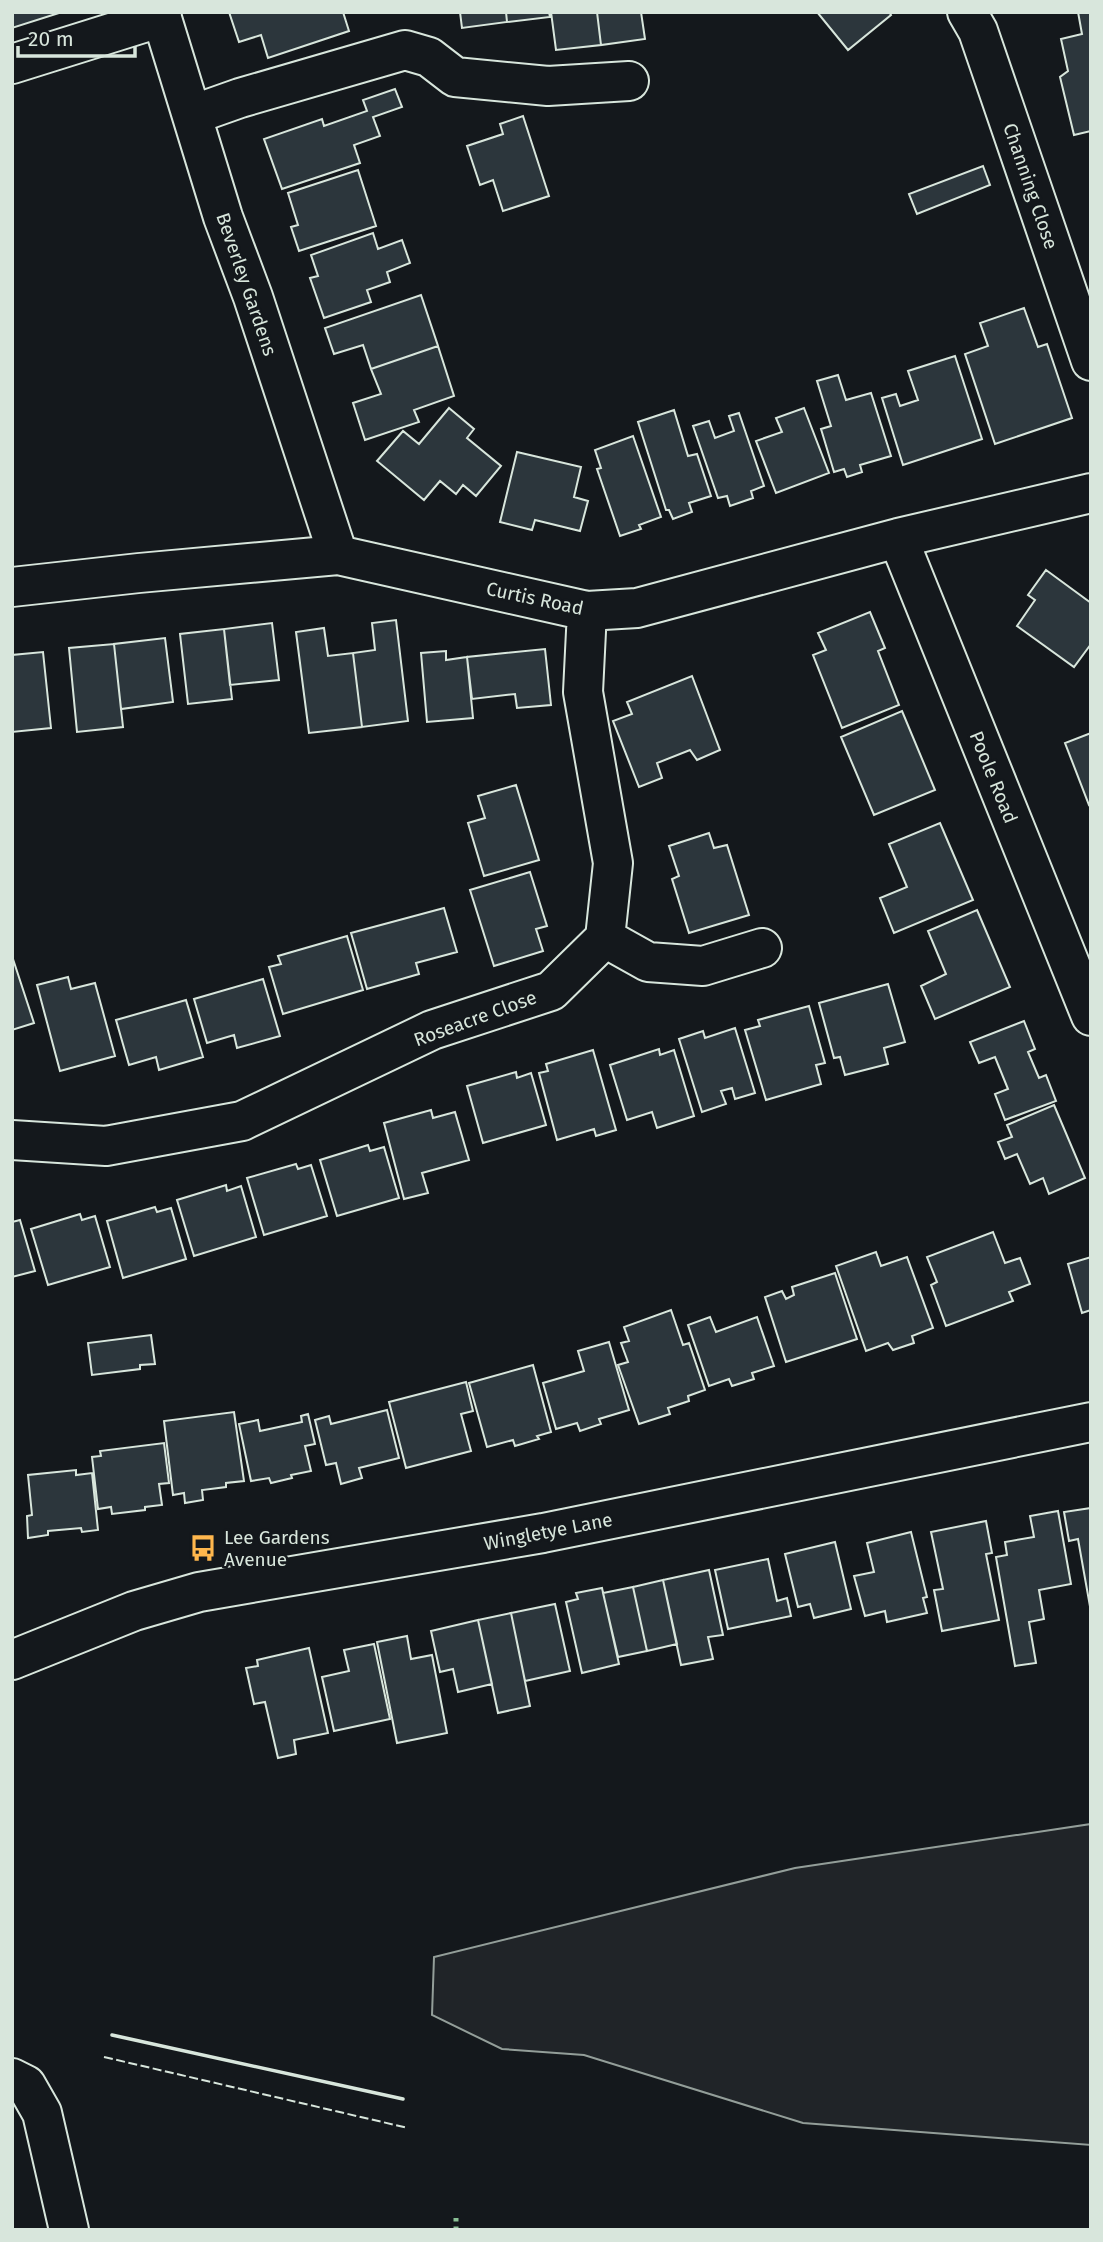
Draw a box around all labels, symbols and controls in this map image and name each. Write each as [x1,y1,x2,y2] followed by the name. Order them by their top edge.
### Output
[18,14,135,58] scale bar
[28,26,74,52] text: 20 m
[998,120,1063,252] street label: Channing Close
[211,210,282,359] street label: Beverley Gardens
[484,577,586,620] street label: Curtis Road
[965,728,1022,827] street label: Poole Road
[411,986,540,1051] street label: Roseacre Close
[482,1508,614,1555] street label: Wingletye Lane
[224,1526,330,1571] place label: Lee Gardens Avenue
[188,1533,218,1563] bus stop icon: Lee Gardens Avenue

